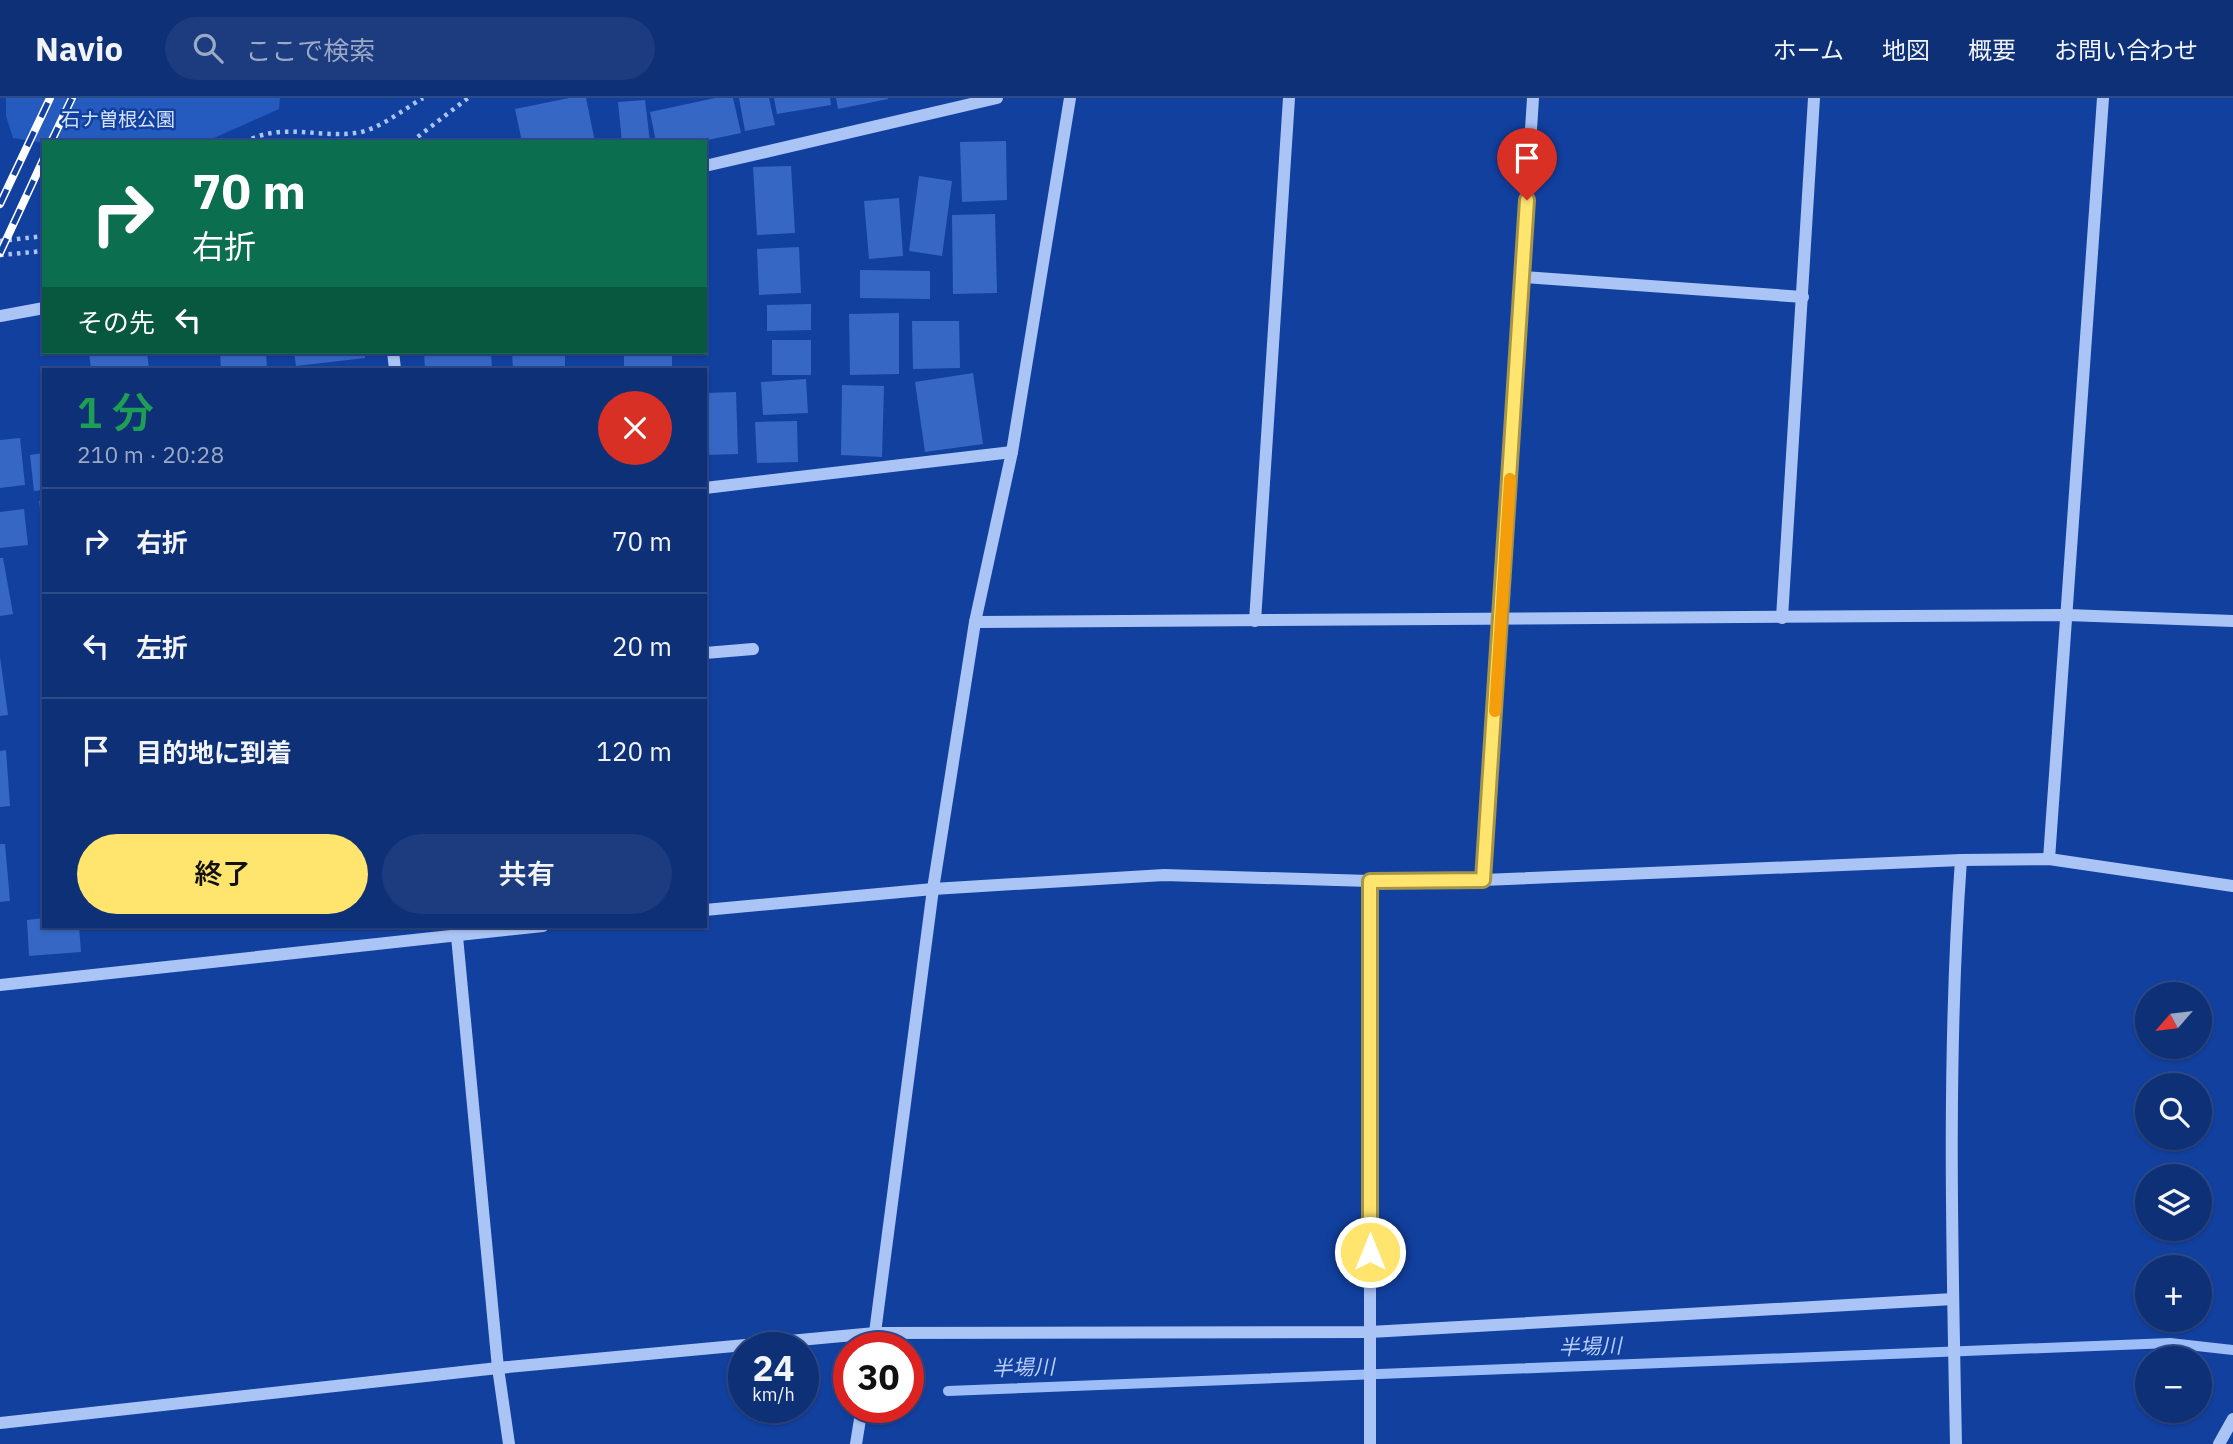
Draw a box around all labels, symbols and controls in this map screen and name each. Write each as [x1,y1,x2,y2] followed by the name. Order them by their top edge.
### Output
[165,17,655,80] search box
[35,27,123,70] text: Navio
[189,29,227,67] icon: search
[245,33,375,67] text: ここで検索
[1773,34,1844,66] text: ホーム
[1882,34,1930,66] text: 地図
[1968,34,2016,66] text: 概要
[2054,34,2198,66] text: お問い合わせ
[61,107,175,131] park label: 石ナ曽根公園
[1497,128,1557,200] pin
[1508,139,1546,177] icon: arrive
[192,159,306,222] text: 70 m
[77,168,168,259] icon: right
[192,225,256,267] text: 右折
[169,301,207,339] icon: left
[77,305,155,339] text: その先
[77,385,154,440] text: 1 分
[598,391,672,465] button: close
[77,439,224,469] text: 210 m · 20:28
[77,522,115,560] icon: right
[612,524,672,558] text: 70 m
[136,525,188,559] text: 右折
[77,627,115,665] icon: left
[612,629,672,663] text: 20 m
[136,630,188,664] text: 左折
[77,732,115,770] icon: arrive
[596,734,672,768] text: 120 m
[136,735,292,769] text: 目的地に到着
[77,834,368,914] button: 終了
[382,834,672,914] button: 共有
[2135,982,2212,1059] north arrow
[2135,982,2212,1423] map controls
[2135,1073,2212,1150] button: search
[2135,1164,2212,1241] button: layers
[1333,1215,1407,1289] position arrow
[2135,1255,2212,1332] button: +
[1558,1331,1624,1361] water label: 半場川
[833,1332,924,1423] speed limit sign: 30
[752,1345,795,1391] text: 24
[2135,1346,2212,1423] button: −
[991,1352,1057,1382] water label: 半場川
[752,1383,795,1406] text: km/h

